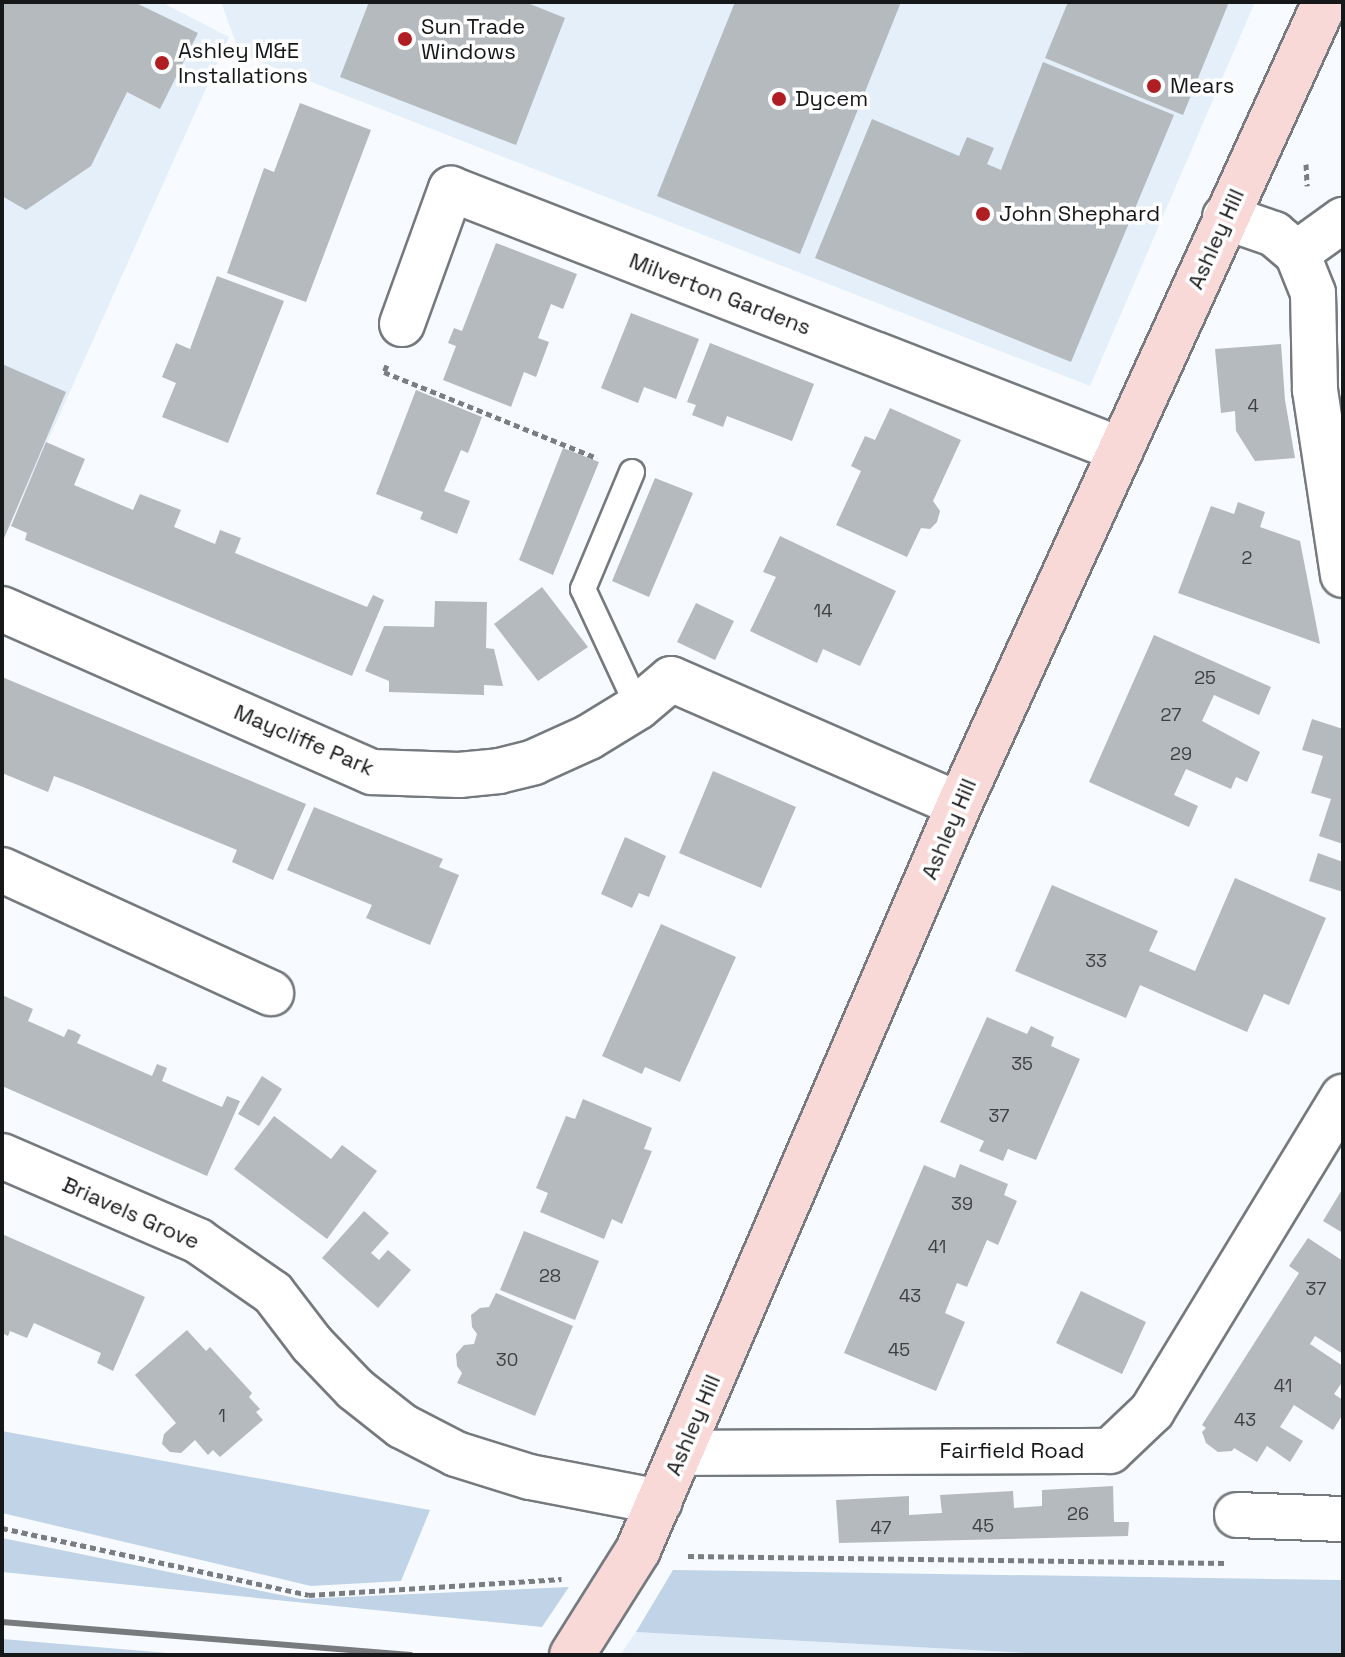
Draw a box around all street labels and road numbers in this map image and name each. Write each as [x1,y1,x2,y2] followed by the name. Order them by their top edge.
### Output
[1182,185,1250,293] street label: Ashley Hill
[625,247,815,341] street label: Milverton Gardens
[230,699,378,781] street label: Maycliffe Park
[916,775,982,883] street label: Ashley Hill
[58,1171,204,1255] street label: Briavels Grove
[660,1371,726,1479] street label: Ashley Hill
[940,1438,1084,1464] street label: Fairfield Road

